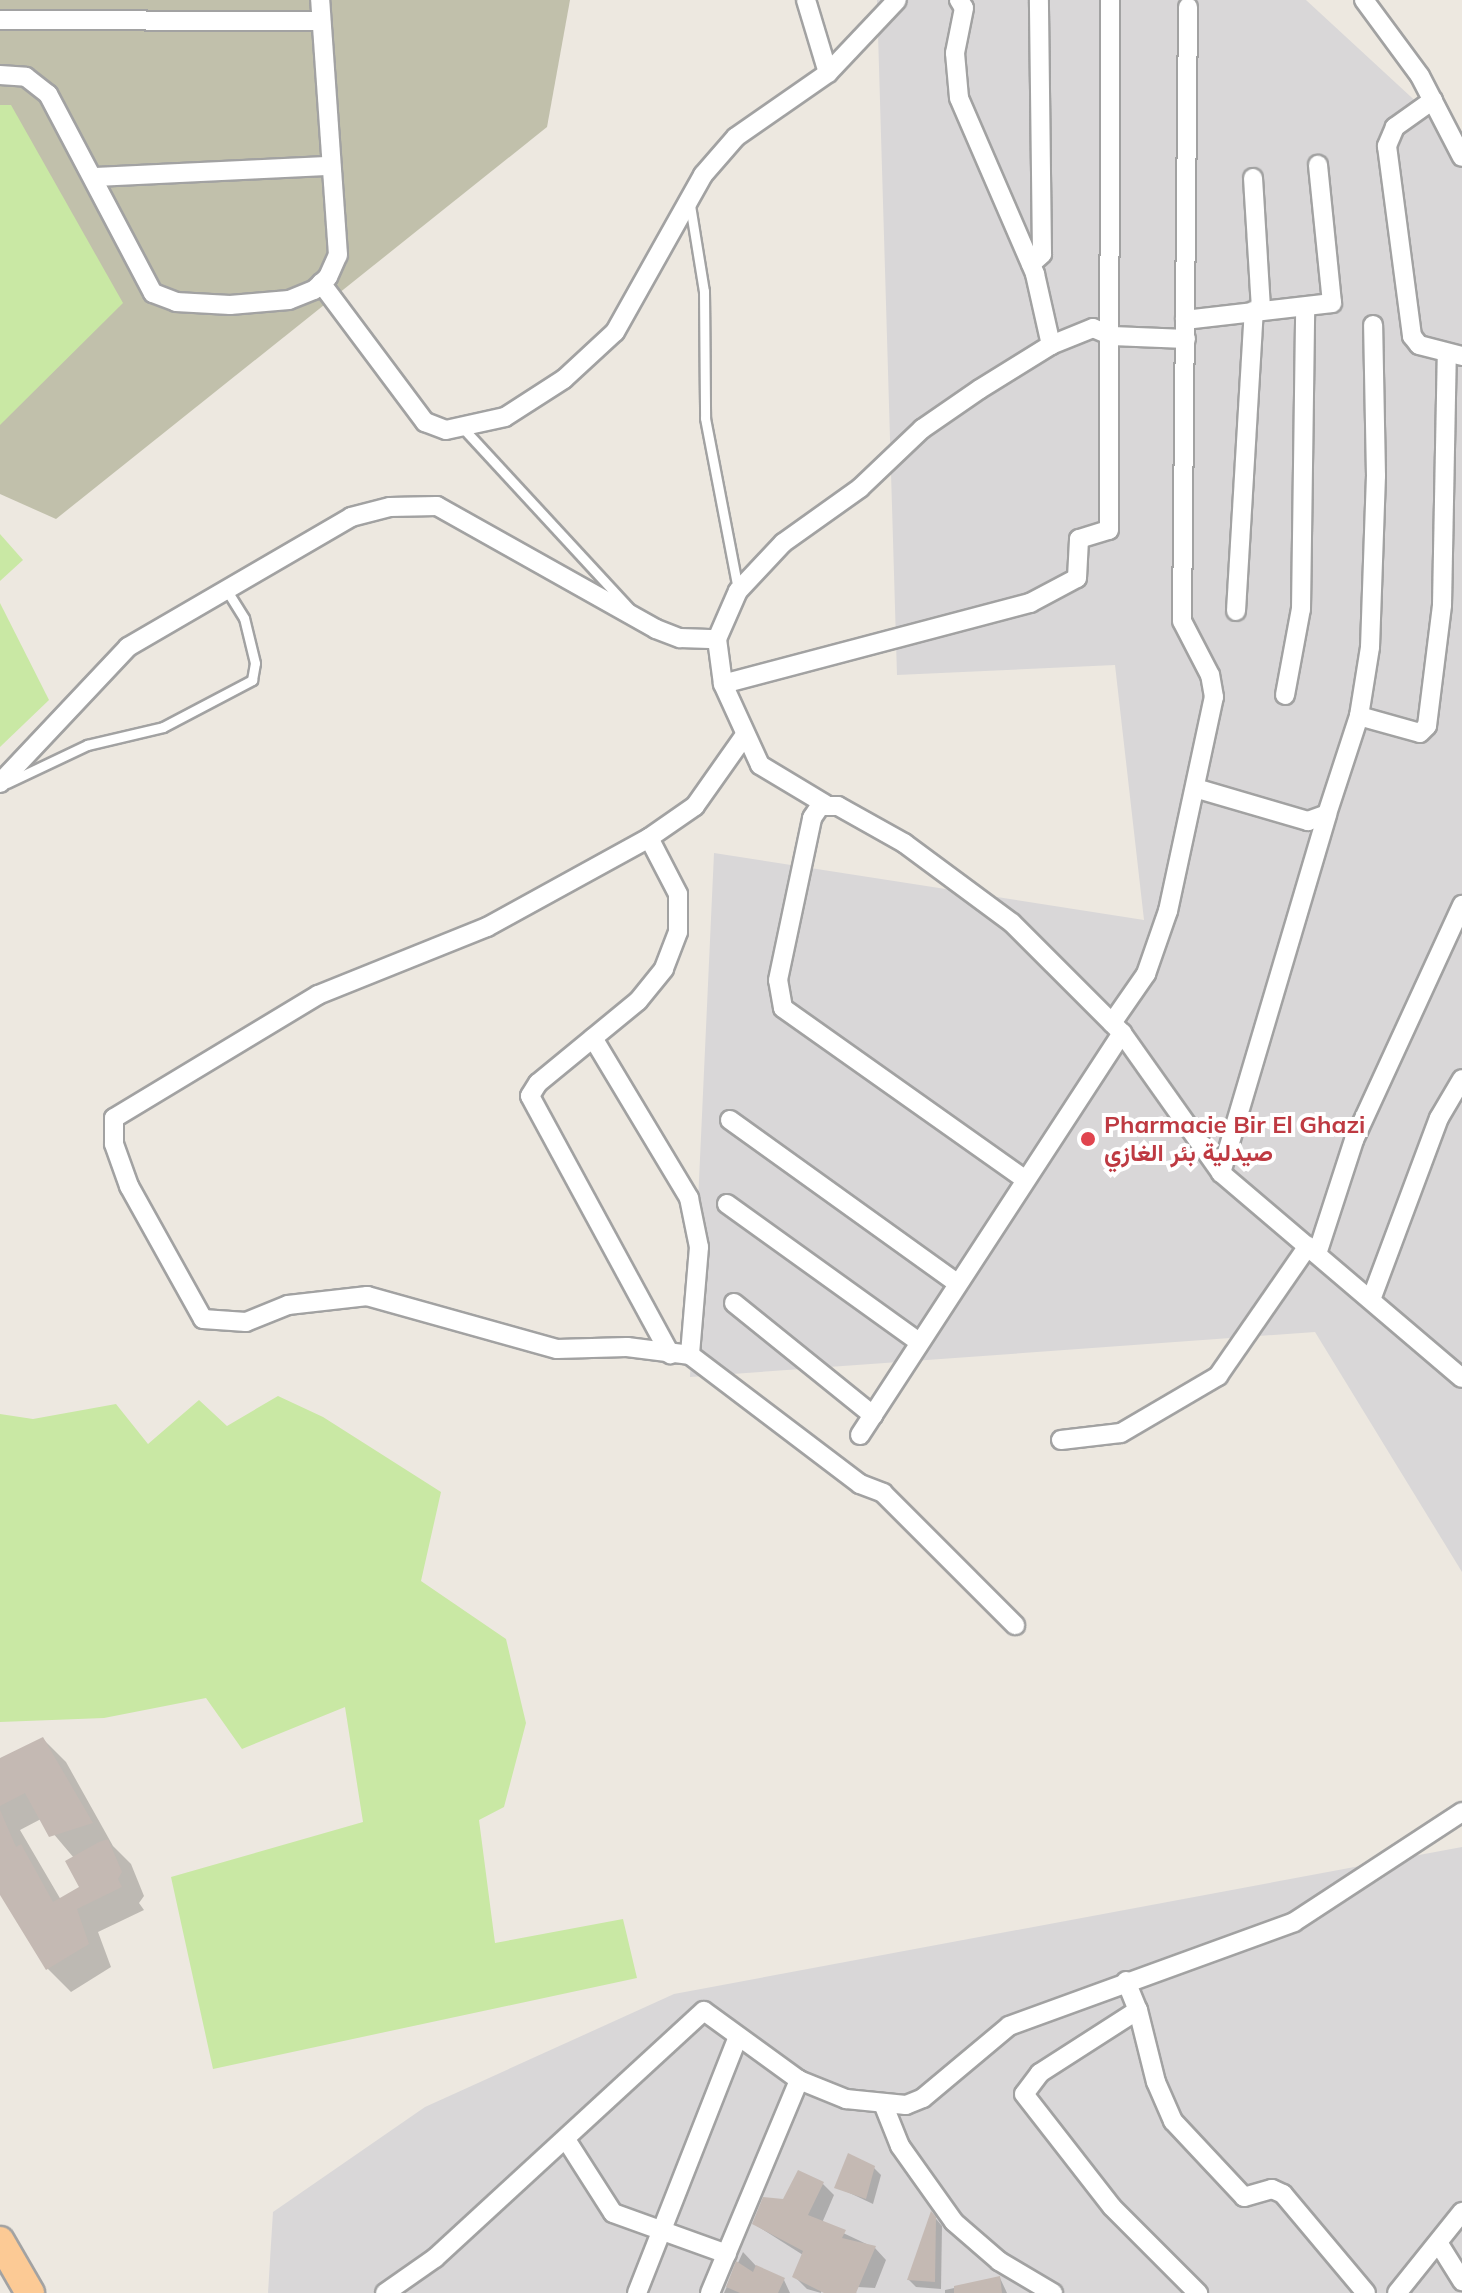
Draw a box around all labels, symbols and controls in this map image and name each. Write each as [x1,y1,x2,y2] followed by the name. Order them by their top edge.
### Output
[1104,1111,1365,1167] place label: Pharmacie Bir El Ghazi صيدلية بئر الغازي
[1079,1130,1097,1148] marker: Pharmacie Bir El Ghazi صيدلية بئر الغازي

